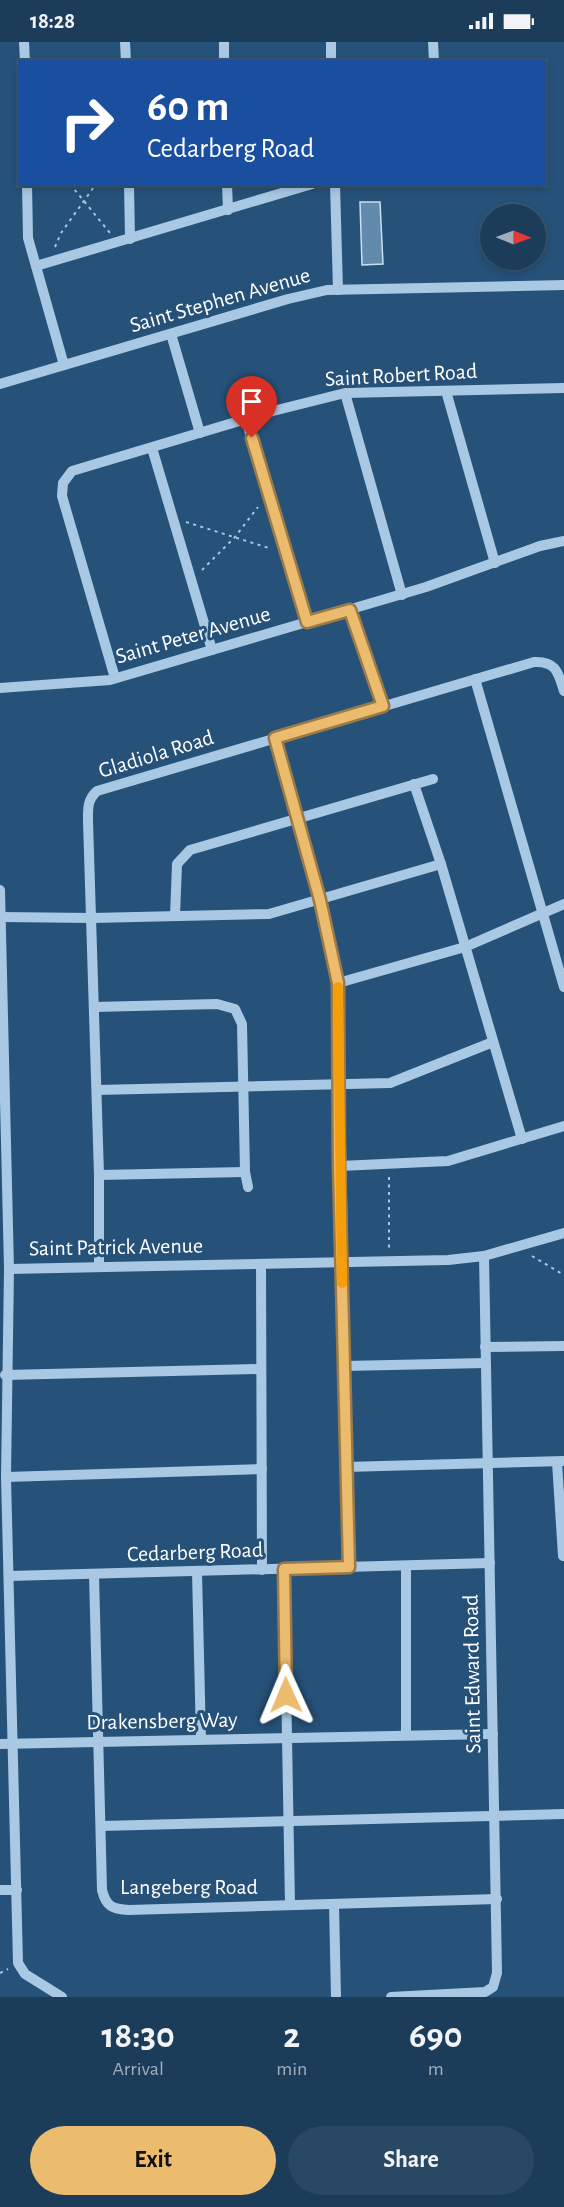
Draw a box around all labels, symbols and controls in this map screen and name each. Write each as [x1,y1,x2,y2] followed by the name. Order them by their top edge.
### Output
[30,10,75,32] text: 18:28
[48,84,126,162] icon: right
[147,86,229,128] text: 60 m
[147,135,314,162] text: Cedarberg Road
[480,204,546,270] north arrow
[480,204,546,270] map controls
[127,264,313,336] street label: Saint Stephen Avenue
[324,360,478,390] street label: Saint Robert Road
[226,376,277,438] pin
[235,385,268,418] icon: arrive
[113,602,273,668] street label: Saint Peter Avenue
[96,726,216,782] street label: Gladiola Road
[29,1234,203,1260] street label: Saint Patrick Avenue
[127,1539,263,1565] street label: Cedarberg Road
[460,1594,484,1754] street label: Saint Edward Road
[254,1663,318,1727] position arrow
[86,1709,238,1733] street label: Drakensberg Way
[120,1876,258,1898] street label: Langeberg Road
[102,2018,175,2054] text: 18:30
[283,2018,300,2054] text: 2
[409,2018,462,2054] text: 690
[112,2059,164,2079] text: Arrival
[276,2059,307,2079] text: min
[428,2059,444,2079] text: m
[30,2126,276,2195] button: Exit
[288,2126,534,2195] button: Share

